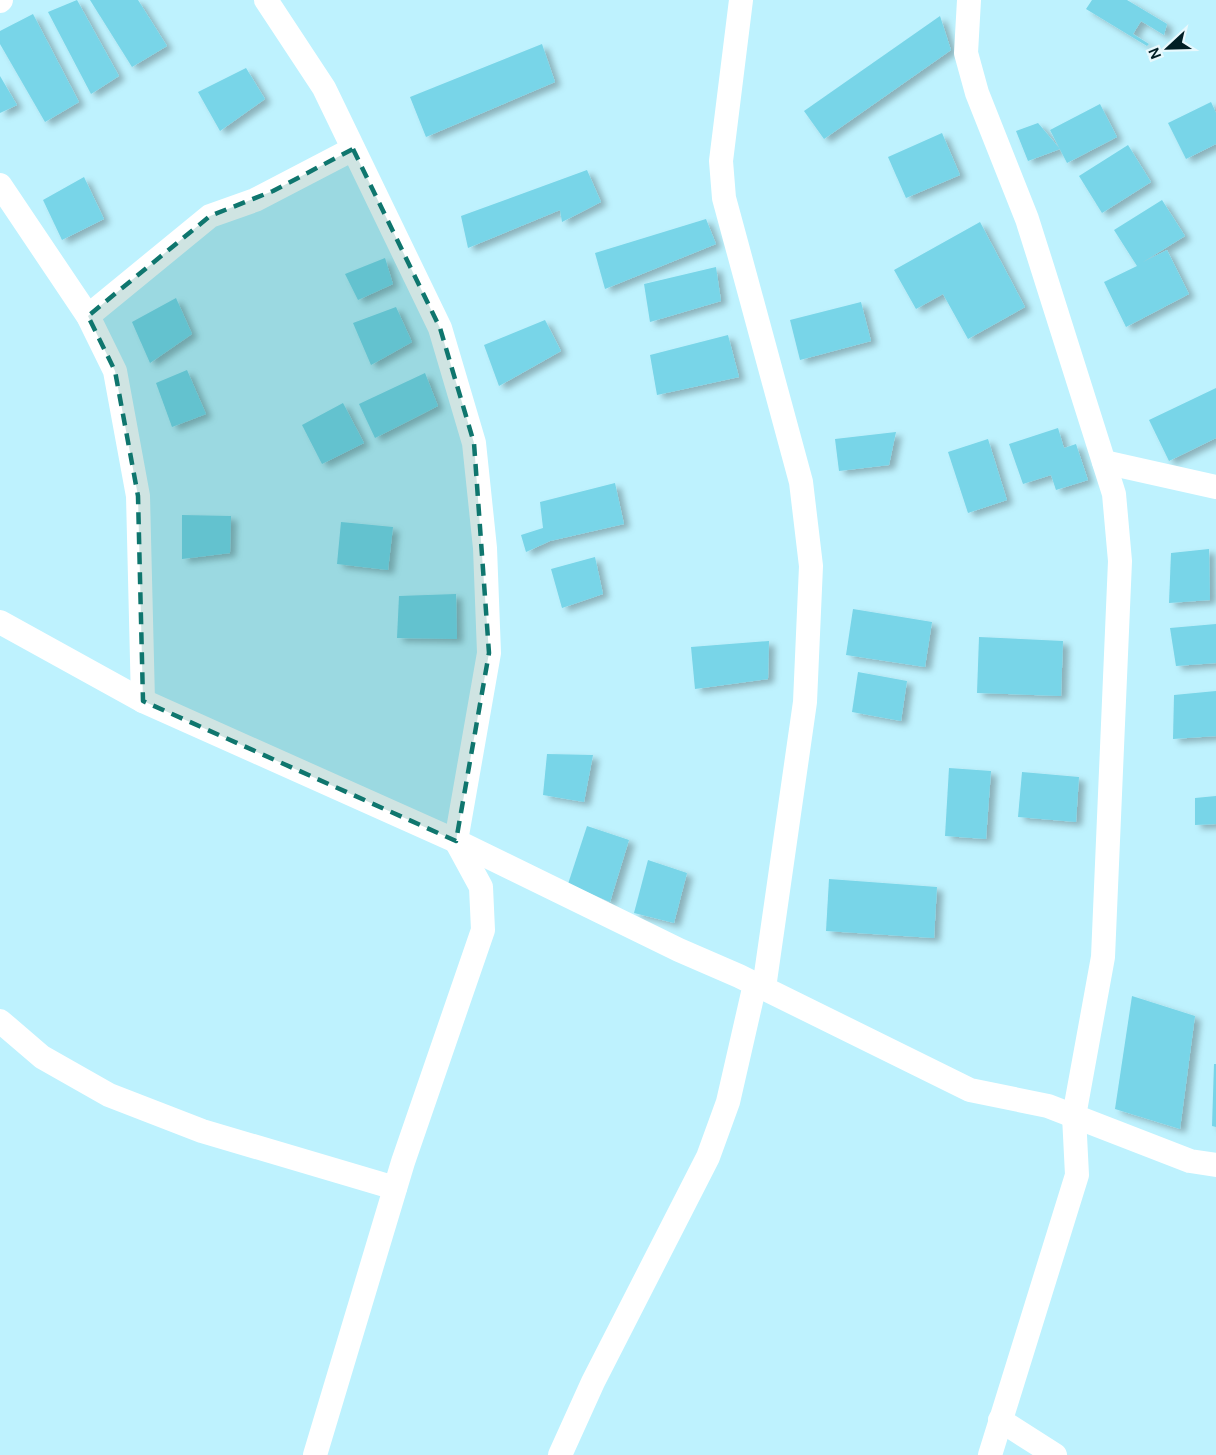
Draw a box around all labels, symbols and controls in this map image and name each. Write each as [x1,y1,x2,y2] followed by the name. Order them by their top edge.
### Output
[1138,18,1198,78] north arrow
[1144,45,1166,62] text: N

